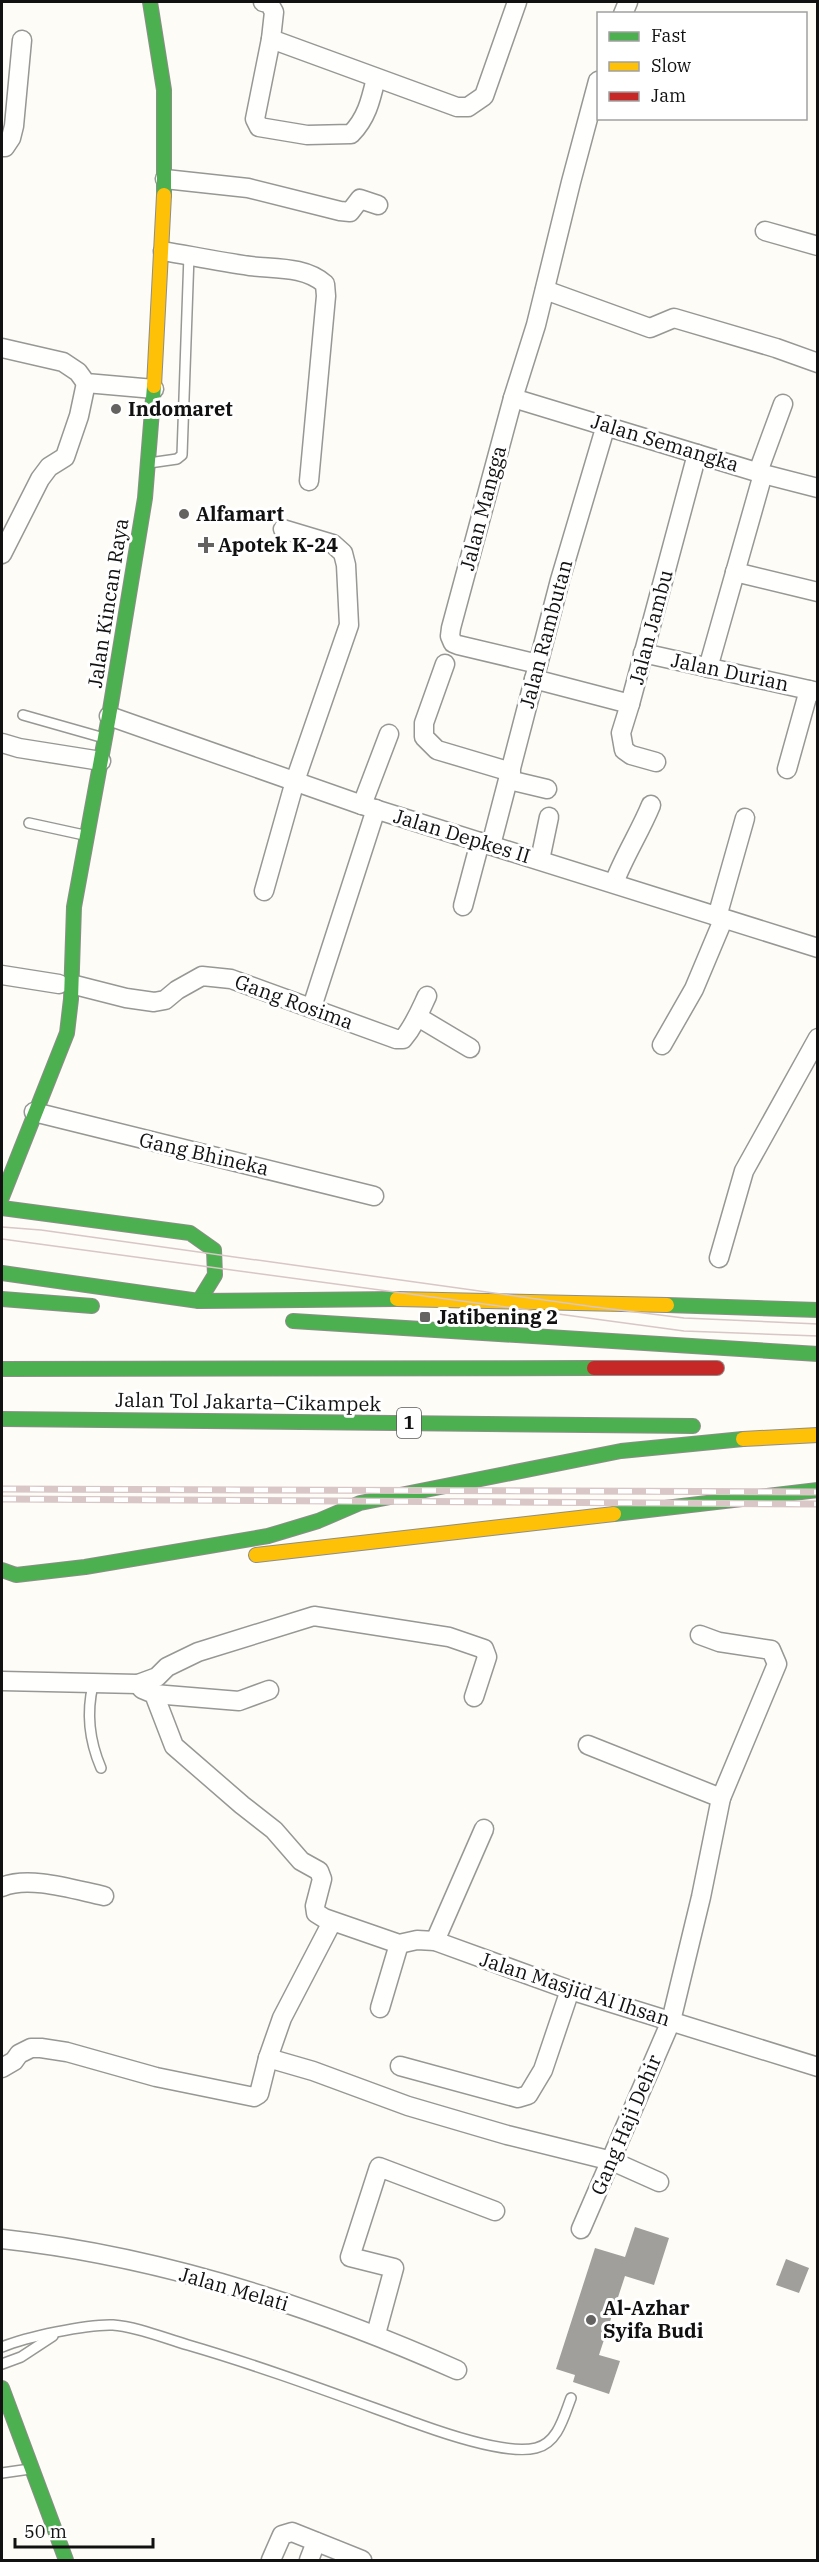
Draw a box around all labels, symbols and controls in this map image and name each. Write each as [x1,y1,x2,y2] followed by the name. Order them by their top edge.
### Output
[597,12,807,120] legend
[651,24,686,47] text: Fast
[651,54,691,77] text: Slow
[651,84,686,107] text: Jam
[128,395,233,422] place label: Indomaret
[109,402,123,416] marker: Indomaret
[588,407,742,478] street label: Jalan Semangka
[453,442,512,573] street label: Jalan Mangga
[196,500,284,527] place label: Alfamart
[177,507,191,521] marker: Alfamart
[81,516,134,690] street label: Jalan Kincan Raya
[218,531,338,558] place label: Apotek K-24
[199,538,213,552] marker: Apotek K-24
[513,556,578,711] street label: Jalan Rambutan
[622,567,679,687] street label: Jalan Jambu
[669,646,792,697] street label: Jalan Durian
[390,802,534,869] street label: Jalan Depkes II
[231,968,357,1035] street label: Gang Rosima
[137,1125,272,1182] street label: Gang Bhineka
[437,1303,558,1330] place label: Jatibening 2
[418,1310,432,1324] marker: Jatibening 2
[115,1386,381,1417] street label: Jalan Tol Jakarta–Cikampek
[397,1408,421,1438] road number: 1
[477,1945,674,2032] street label: Jalan Masjid Al Ihsan
[584,2050,667,2199] street label: Gang Haji Dehir
[176,2260,292,2317] street label: Jalan Melati
[603,2294,704,2344] place label: Al-Azhar Syifa Budi
[584,2313,598,2327] marker: Al-Azhar Syifa Budi
[15,2511,153,2549] scale bar
[24,2520,67,2543] text: 50 m

